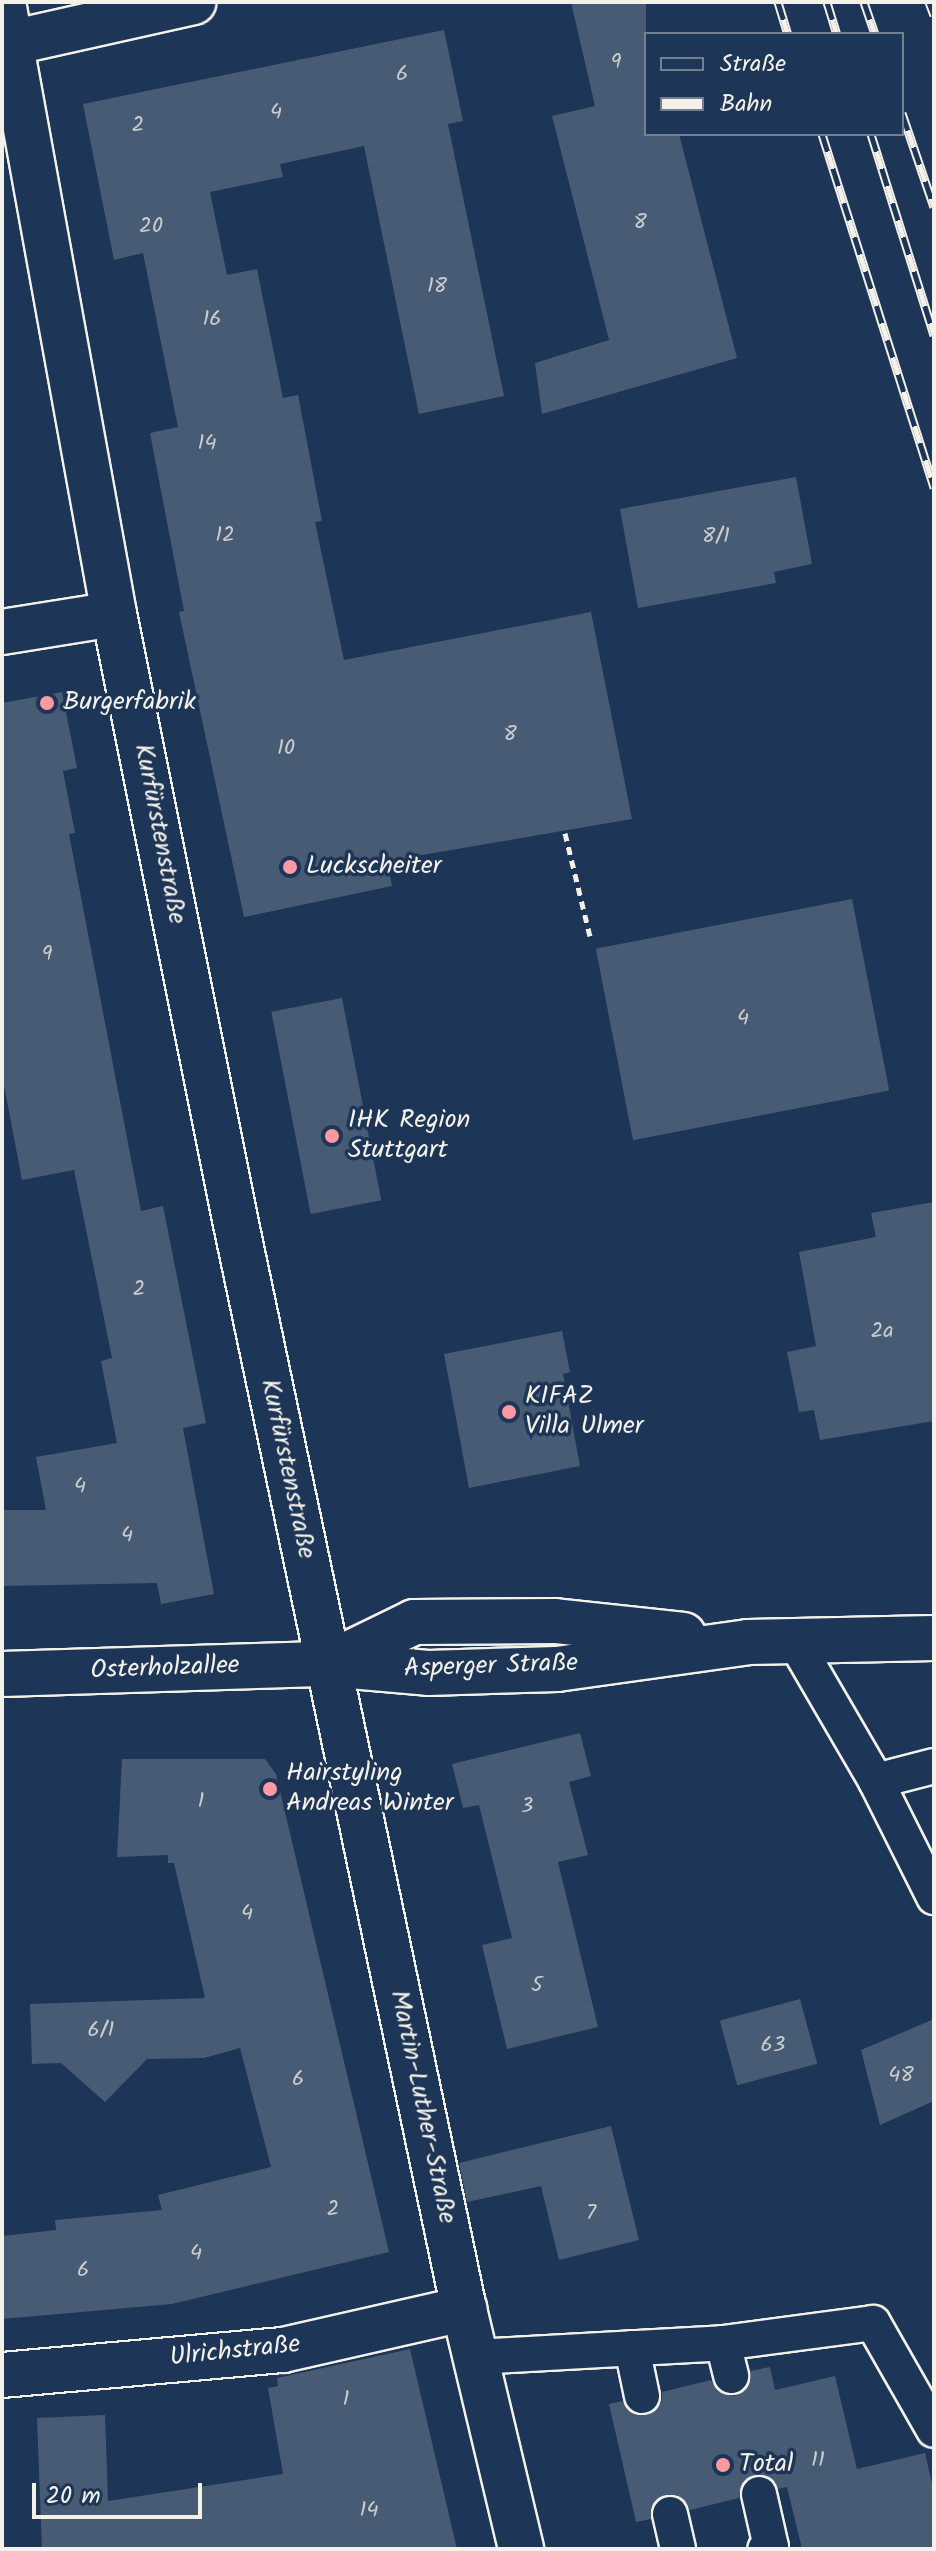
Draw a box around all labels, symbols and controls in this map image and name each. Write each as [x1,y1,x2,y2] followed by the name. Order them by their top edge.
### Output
[644,32,904,136] legend
[720,45,786,84] text: Straße
[611,50,621,76] house number: 9
[396,62,408,88] house number: 6
[720,85,772,124] text: Bahn
[270,100,282,126] house number: 4
[132,113,144,139] house number: 2
[633,210,647,236] house number: 8
[139,214,163,240] house number: 20
[427,274,447,300] house number: 18
[202,307,222,333] house number: 16
[197,431,217,457] house number: 14
[215,523,235,549] house number: 12
[702,524,730,550] house number: 8/1
[63,687,196,719] place label: Burgerfabrik
[38,694,56,712] marker: Burgerfabrik
[503,722,517,748] house number: 8
[277,736,295,762] house number: 10
[126,741,192,927] street label: Kurfürstenstraße
[306,851,441,883] place label: Luckscheiter
[281,858,299,876] marker: Luckscheiter
[42,942,52,968] house number: 9
[737,1006,749,1032] house number: 4
[348,1105,470,1166] place label: IHK Region Stuttgart
[323,1127,341,1145] marker: IHK Region Stuttgart
[133,1277,145,1303] house number: 2
[870,1319,894,1345] house number: 2a
[253,1376,321,1562] street label: Kurfürstenstraße
[525,1381,643,1442] place label: KIFAZ Villa Ulmer
[500,1403,518,1421] marker: KIFAZ Villa Ulmer
[74,1474,86,1500] house number: 4
[121,1523,133,1549] house number: 4
[403,1648,579,1686] street label: Asperger Straße
[90,1651,240,1687] street label: Osterholzallee
[286,1758,453,1820] place label: Hairstyling Andreas Winter
[261,1780,279,1798] marker: Hairstyling Andreas Winter
[198,1789,204,1815] house number: 1
[521,1794,533,1820] house number: 3
[241,1901,253,1927] house number: 4
[531,1973,543,1999] house number: 5
[382,1987,462,2227] street label: Martin-Luther-Straße
[88,2018,114,2044] house number: 6/1
[761,2033,785,2059] house number: 63
[888,2063,914,2089] house number: 48
[292,2067,304,2093] house number: 6
[327,2197,339,2223] house number: 2
[586,2201,596,2227] house number: 7
[190,2241,202,2267] house number: 4
[77,2258,89,2284] house number: 6
[168,2330,302,2374] street label: Ulrichstraße
[343,2387,349,2413] house number: 1
[811,2448,825,2474] house number: 11
[739,2449,793,2481] place label: Total
[714,2456,732,2474] marker: Total
[36,2467,206,2517] scale bar
[46,2477,101,2516] text: 20 m
[359,2498,379,2524] house number: 14

